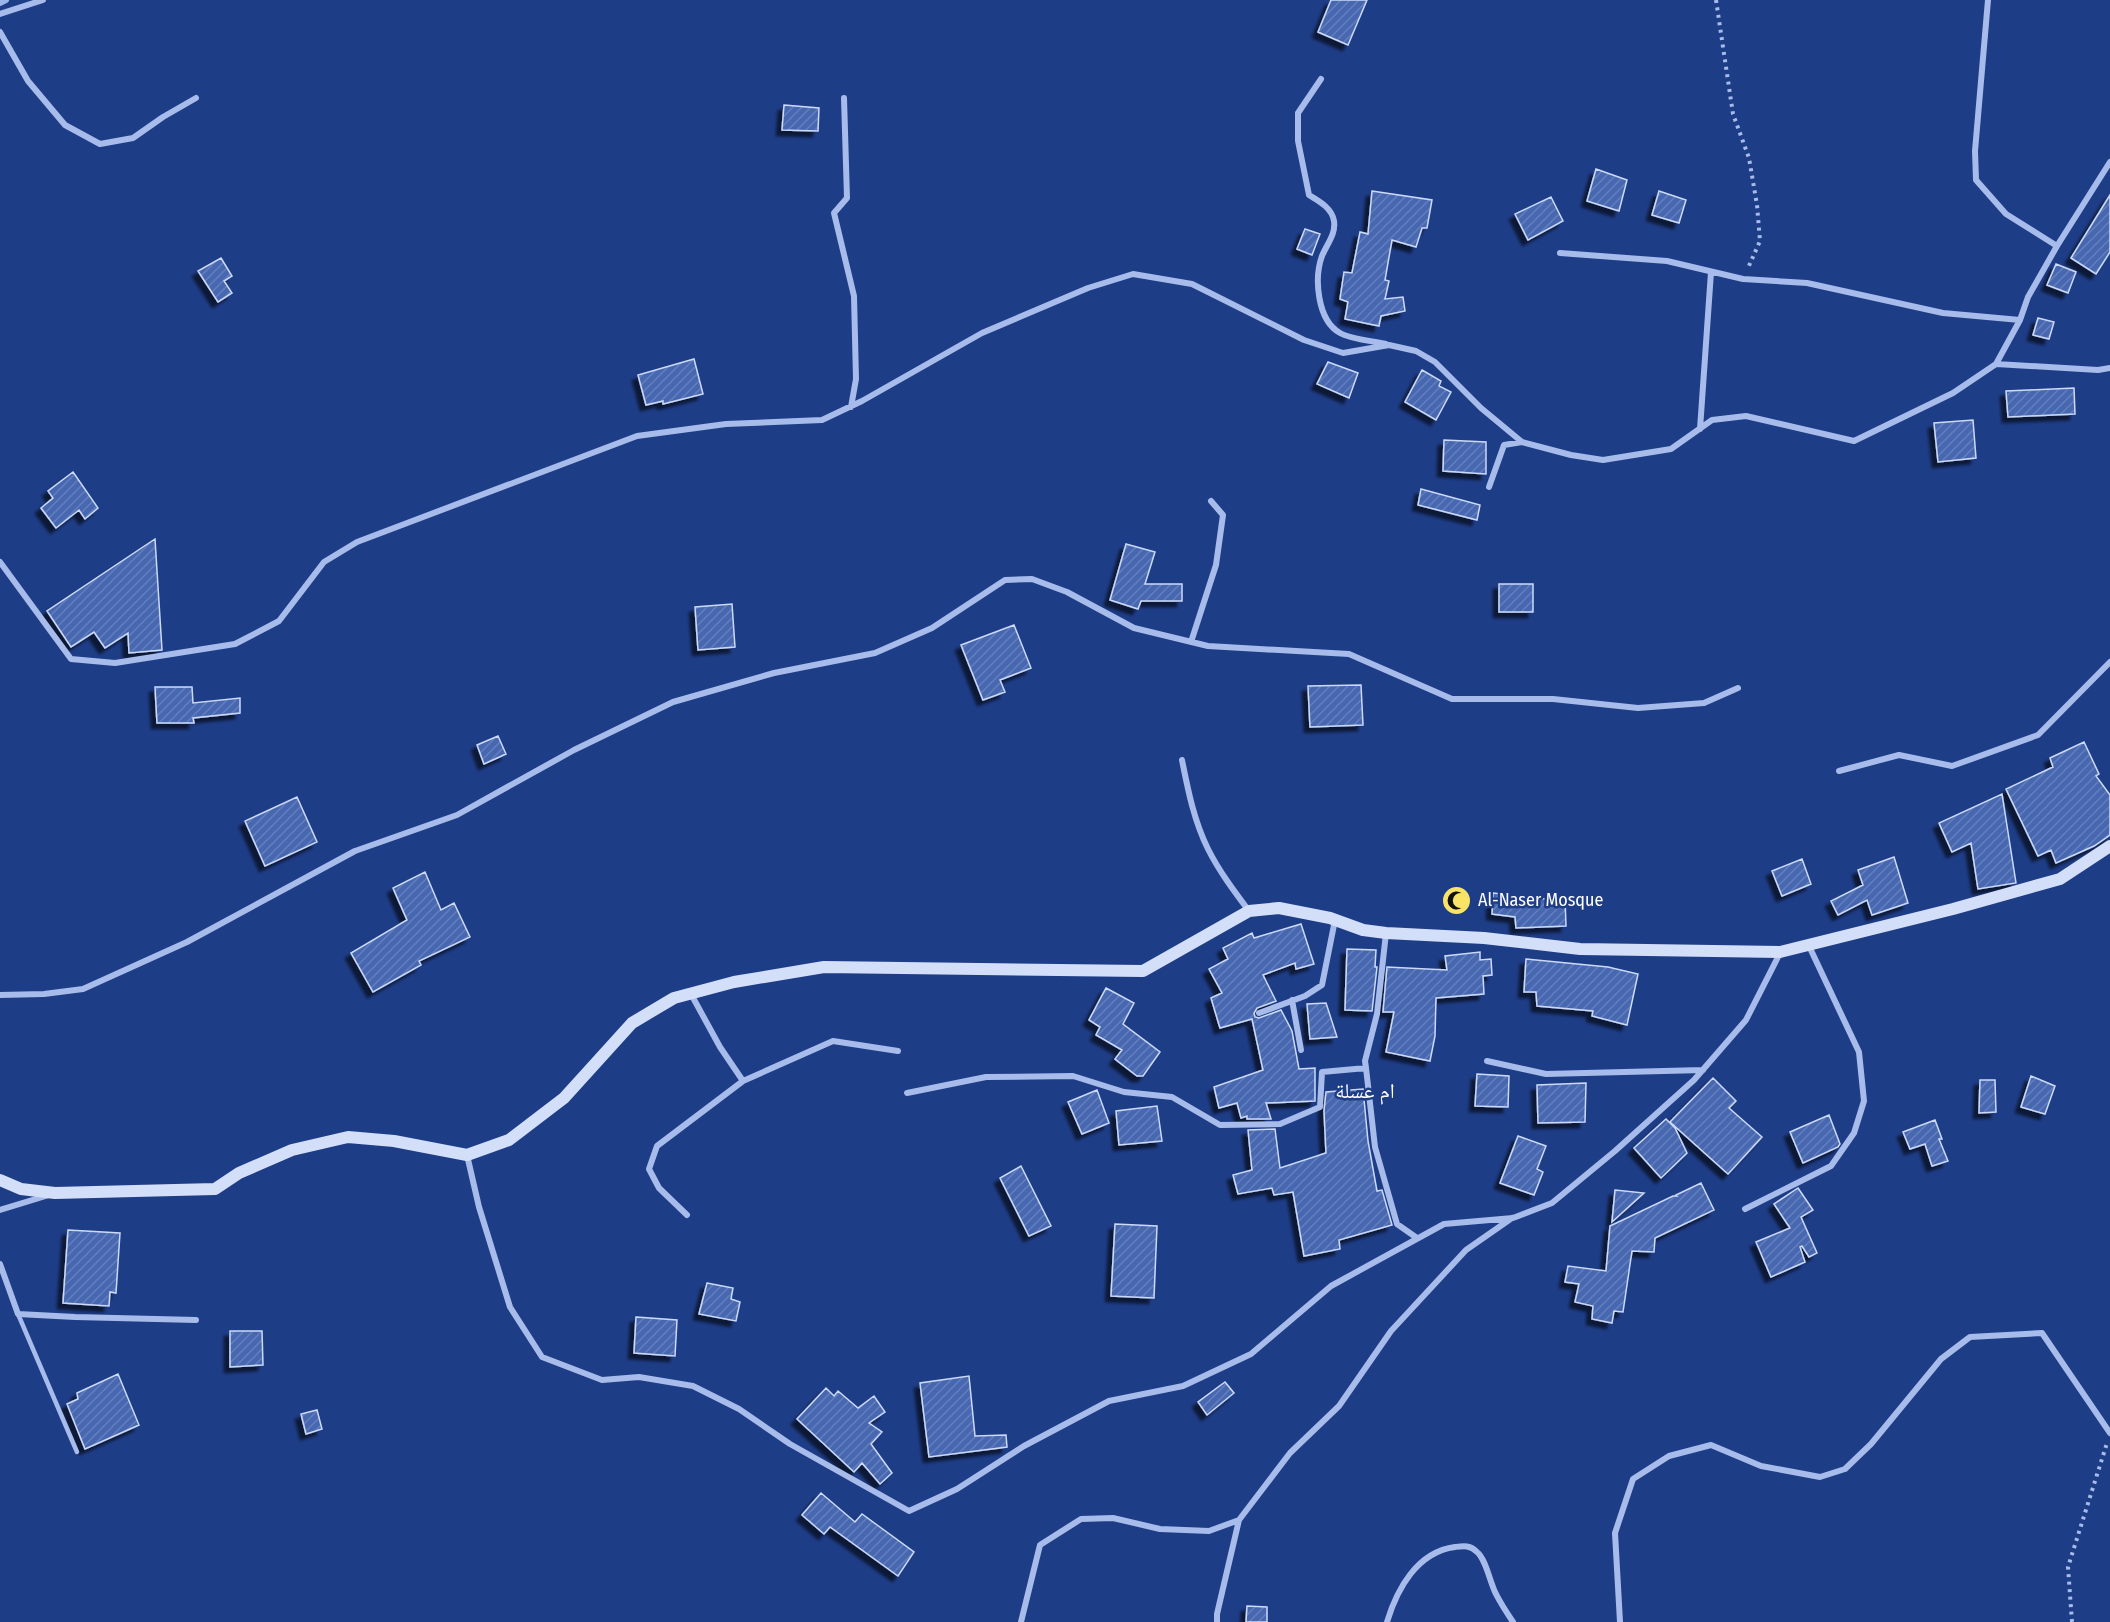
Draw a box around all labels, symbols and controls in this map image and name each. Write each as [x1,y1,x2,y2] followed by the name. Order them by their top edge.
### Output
[1441,884,1473,916] mosque icon: Al-Naser Mosque
[1478,889,1603,911] place label: Al-Naser Mosque
[1335,1078,1395,1105] district label: ام عسلة

